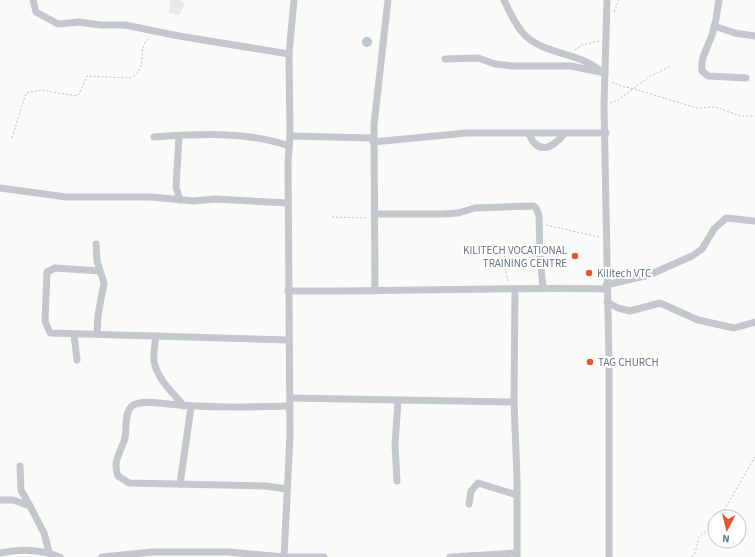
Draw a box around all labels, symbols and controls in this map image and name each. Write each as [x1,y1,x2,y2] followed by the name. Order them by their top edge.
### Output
[463,243,568,271] place label: KILITECH VOCATIONAL TRAINING CENTRE
[570,251,580,261] marker: KILITECH VOCATIONAL TRAINING CENTRE
[597,266,651,281] place label: Kilitech VTC
[584,268,594,278] marker: Kilitech VTC
[598,355,659,370] place label: TAG CHURCH
[585,357,595,367] marker: TAG CHURCH
[707,509,747,549] north arrow
[721,531,730,546] text: N

